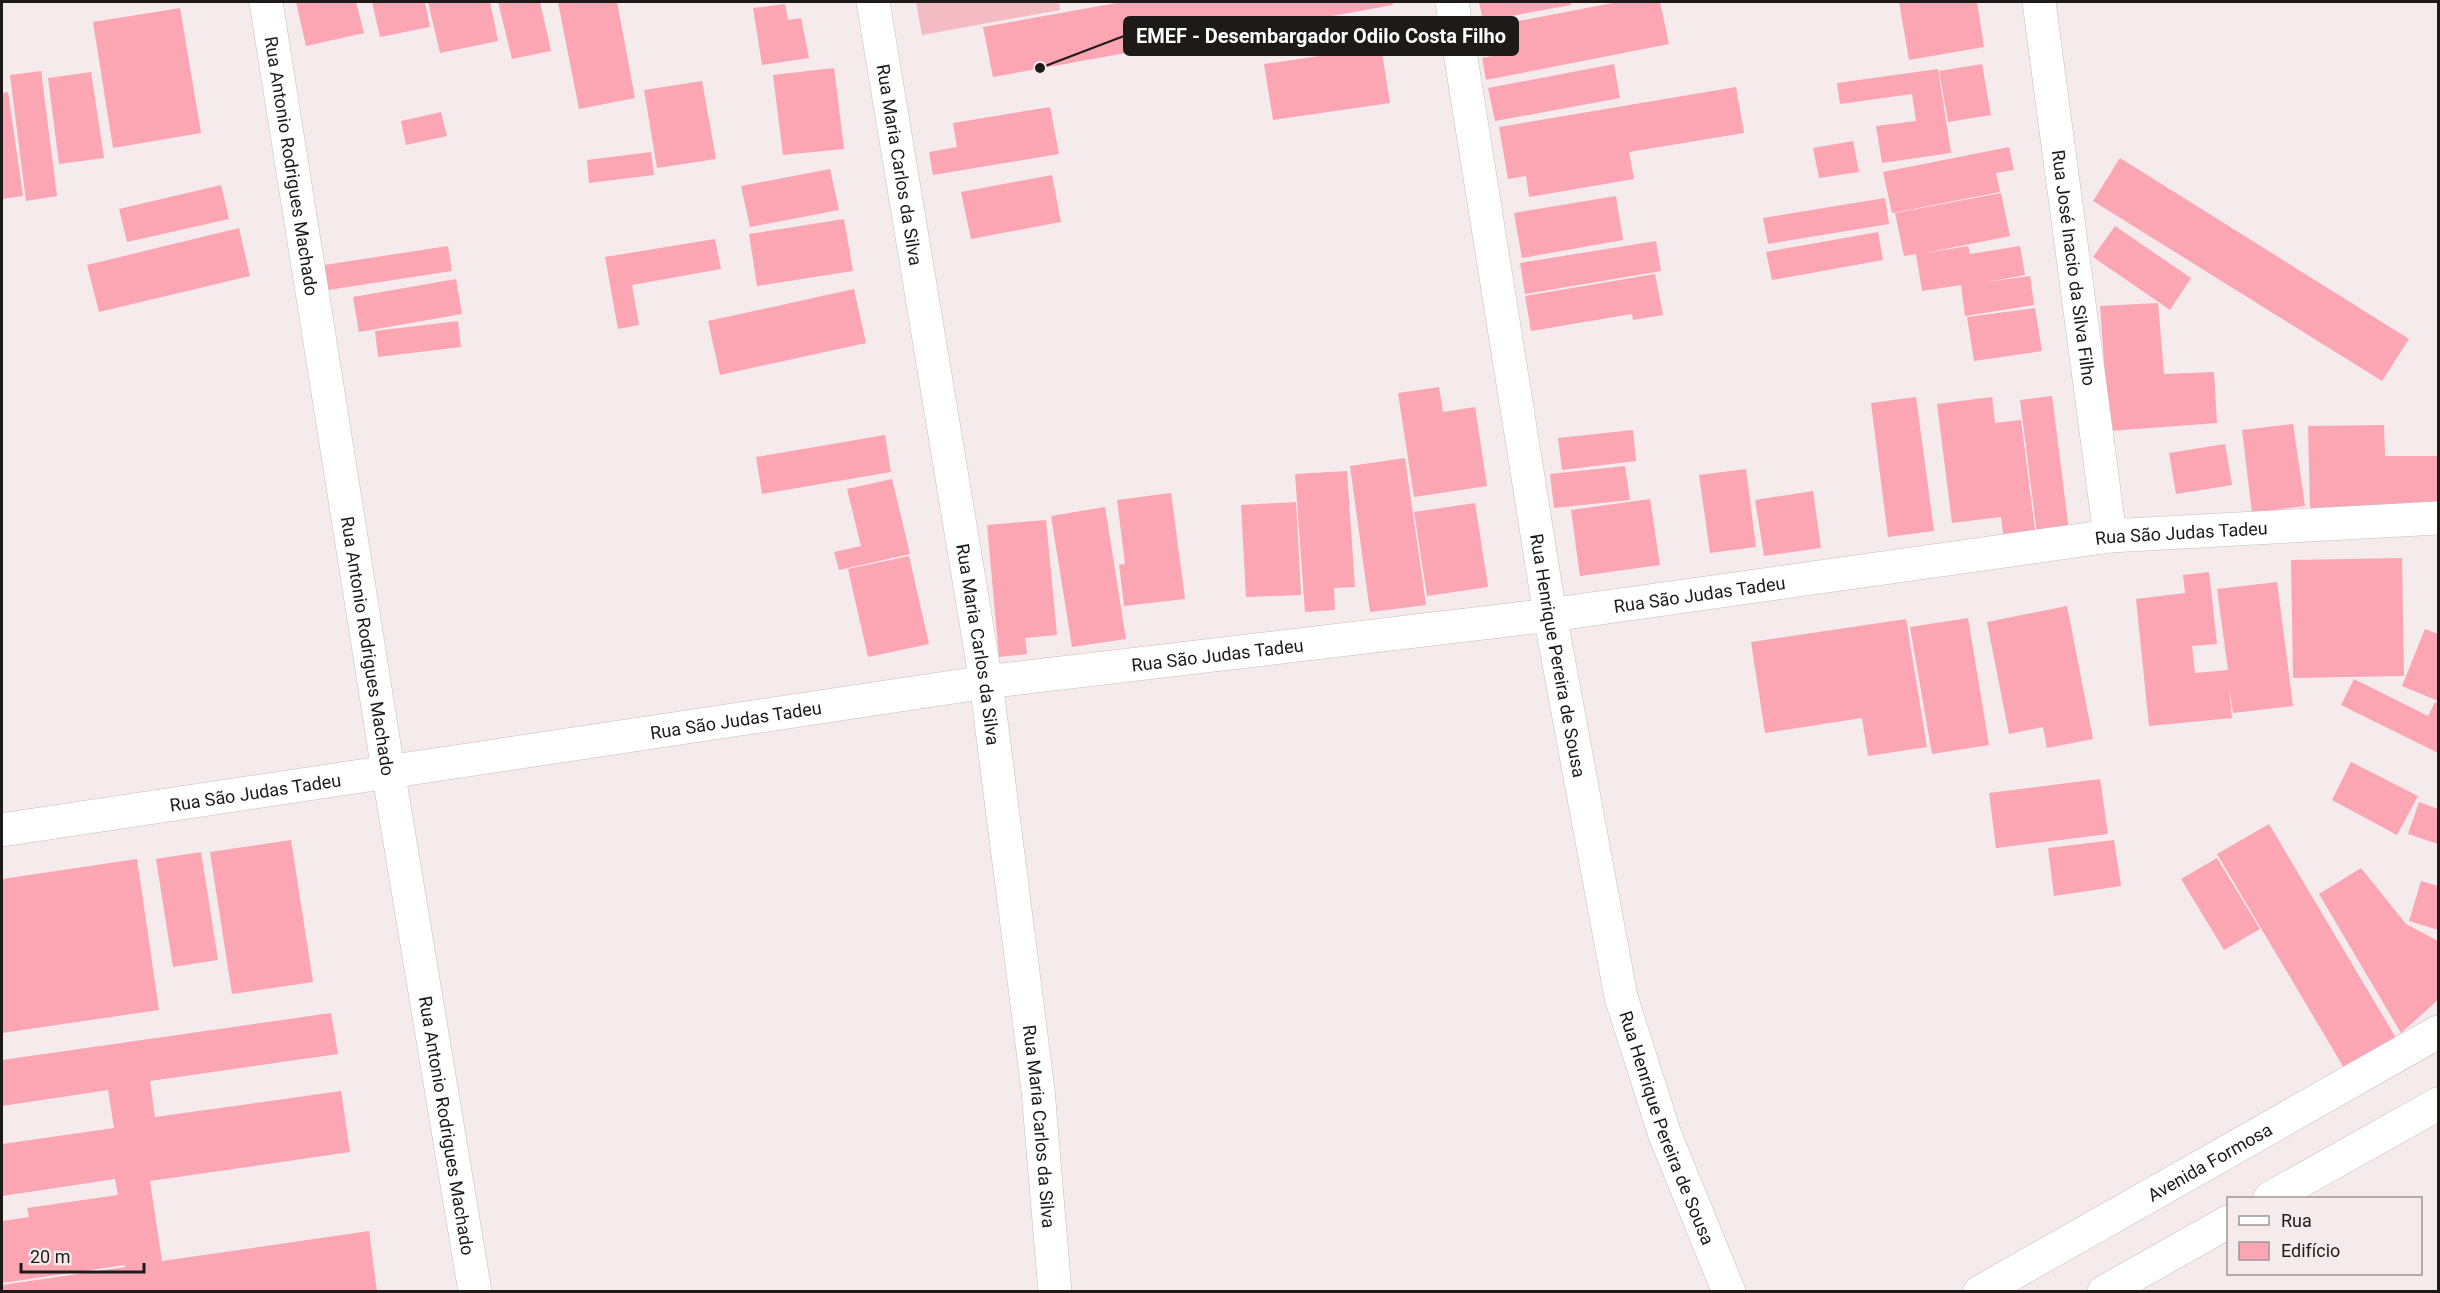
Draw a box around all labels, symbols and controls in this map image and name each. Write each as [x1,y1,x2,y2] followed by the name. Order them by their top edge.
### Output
[1124,17,1518,55] callout: EMEF - Desembargador Odilo Costa Filho
[1136,24,1506,48] text: EMEF - Desembargador Odilo Costa Filho
[261,35,323,297] street label: Rua Antonio Rodrigues Machado
[873,62,927,267] street label: Rua Maria Carlos da Silva
[2048,148,2100,387] street label: Rua José Inacio da Silva Filho
[337,515,399,777] street label: Rua Antonio Rodrigues Machado
[2094,517,2268,549] street label: Rua São Judas Tadeu
[1527,532,1590,779] street label: Rua Henrique Pereira de Sousa
[953,542,1004,746] street label: Rua Maria Carlos da Silva
[1612,571,1787,616] street label: Rua São Judas Tadeu
[1130,634,1304,675] street label: Rua São Judas Tadeu
[649,696,823,743] street label: Rua São Judas Tadeu
[168,769,342,815] street label: Rua São Judas Tadeu
[415,994,479,1257] street label: Rua Antonio Rodrigues Machado
[1616,1008,1719,1248] street label: Rua Henrique Pereira de Sousa
[1019,1024,1060,1229] street label: Rua Maria Carlos da Silva
[2144,1118,2275,1205] street label: Avenida Formosa
[2227,1197,2422,1275] legend
[2281,1210,2312,1231] text: Rua
[21,1236,144,1274] scale bar
[2281,1240,2340,1261] text: Edifício
[30,1246,70,1267] text: 20 m

